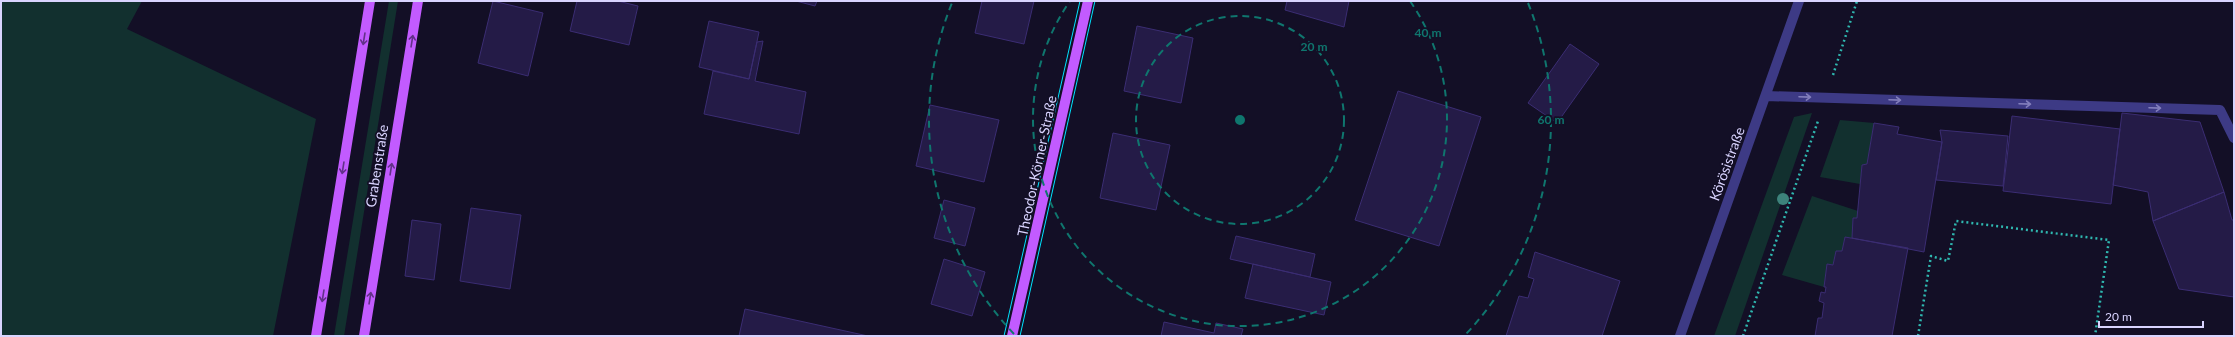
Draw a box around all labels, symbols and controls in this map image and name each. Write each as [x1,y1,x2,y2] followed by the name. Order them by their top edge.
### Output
[1415,25,1441,40] text: 40 m
[360,33,368,46] one-way arrow
[408,35,416,48] one-way arrow
[1301,39,1327,54] text: 20 m
[1798,93,1811,101] one-way arrow
[1013,94,1060,238] street label: Theodor-Körner-Straße
[1888,96,1901,104] one-way arrow
[2018,100,2031,108] one-way arrow
[2148,105,2161,112] one-way arrow
[1538,112,1564,127] text: 60 m
[1233,113,1247,127] centre of rings
[362,123,391,209] street label: Grabenstraße
[1705,125,1748,203] street label: Körösistraße
[339,161,347,174] one-way arrow
[387,163,395,176] one-way arrow
[318,289,326,302] one-way arrow
[366,291,374,304] one-way arrow
[2099,303,2203,329] scale bar
[2105,309,2132,324] text: 20 m

